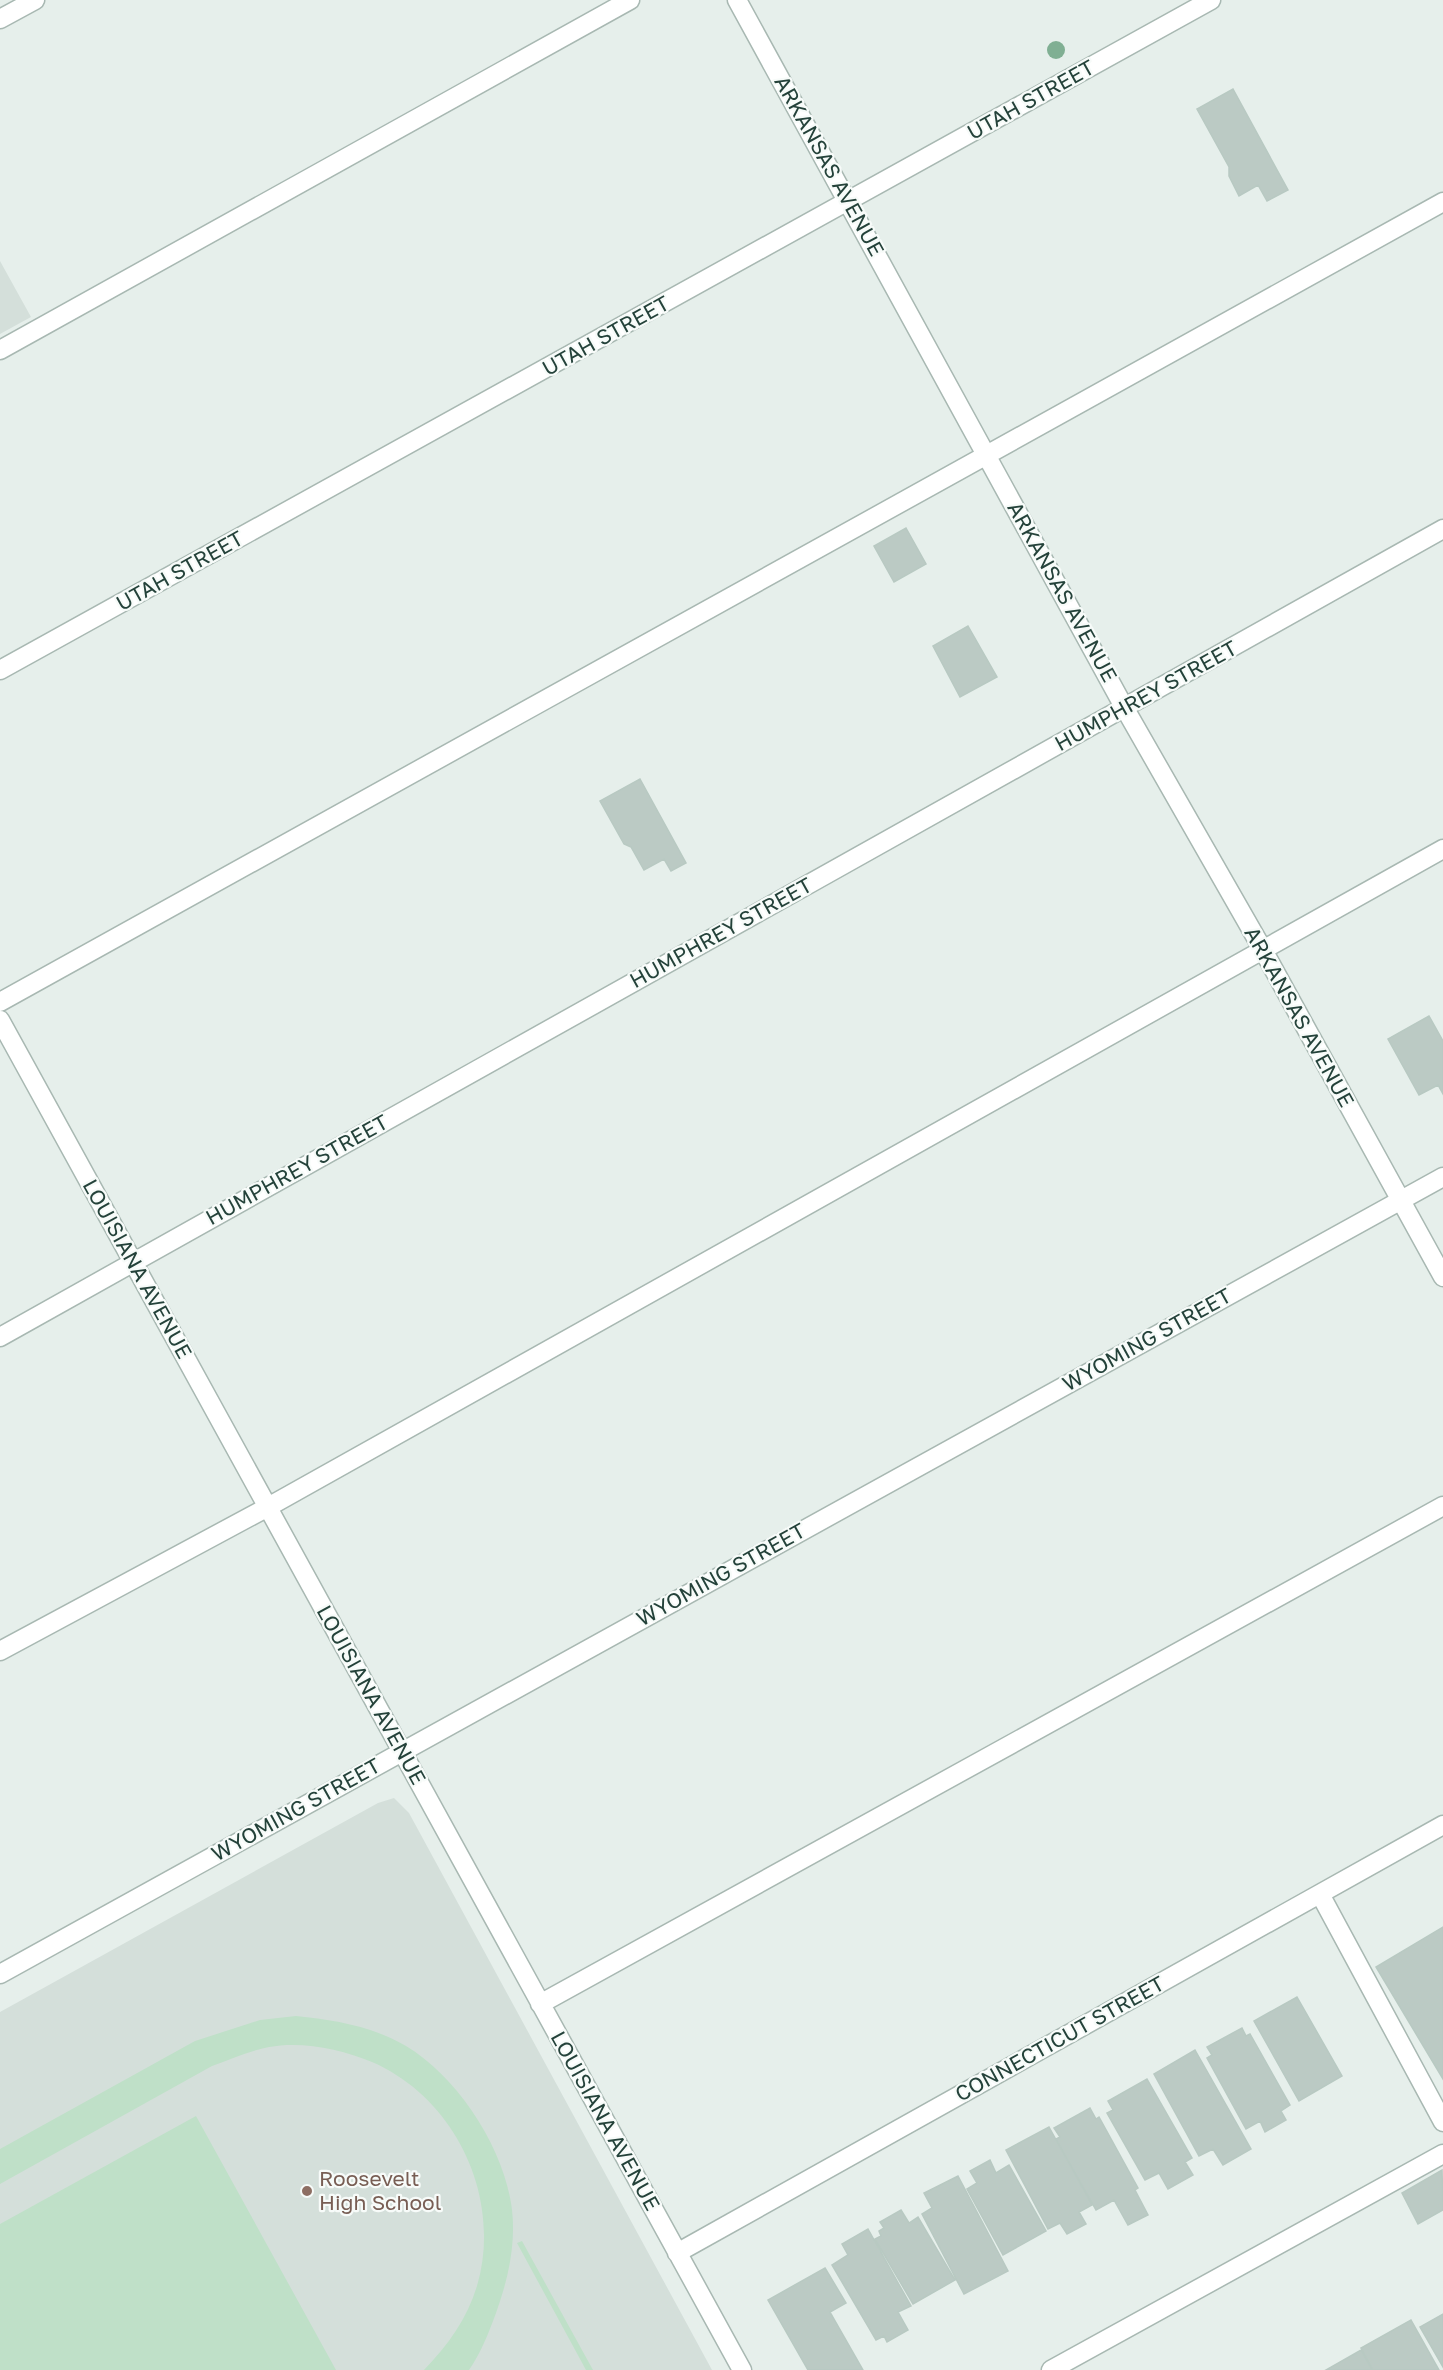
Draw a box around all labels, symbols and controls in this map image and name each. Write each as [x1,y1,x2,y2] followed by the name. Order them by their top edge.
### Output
[962,53,1099,145] street label: UTAH STREET
[769,71,890,260] street label: ARKANSAS AVENUE
[537,289,674,381] street label: UTAH STREET
[1002,497,1123,686] street label: ARKANSAS AVENUE
[111,524,248,616] street label: UTAH STREET
[1050,634,1241,756] street label: HUMPHREY STREET
[625,871,816,993] street label: HUMPHREY STREET
[1239,922,1360,1111] street label: ARKANSAS AVENUE
[201,1108,392,1230] street label: HUMPHREY STREET
[78,1174,198,1363] street label: LOUISIANA AVENUE
[1058,1282,1235,1396] street label: WYOMING STREET
[632,1517,809,1631] street label: WYOMING STREET
[312,1600,432,1789] street label: LOUISIANA AVENUE
[207,1752,384,1866] street label: WYOMING STREET
[950,1970,1169,2107] street label: CONNECTICUT STREET
[546,2026,666,2215] street label: LOUISIANA AVENUE
[319,2165,441,2215] place label: Roosevelt High School
[300,2184,314,2198] marker: Roosevelt High School

